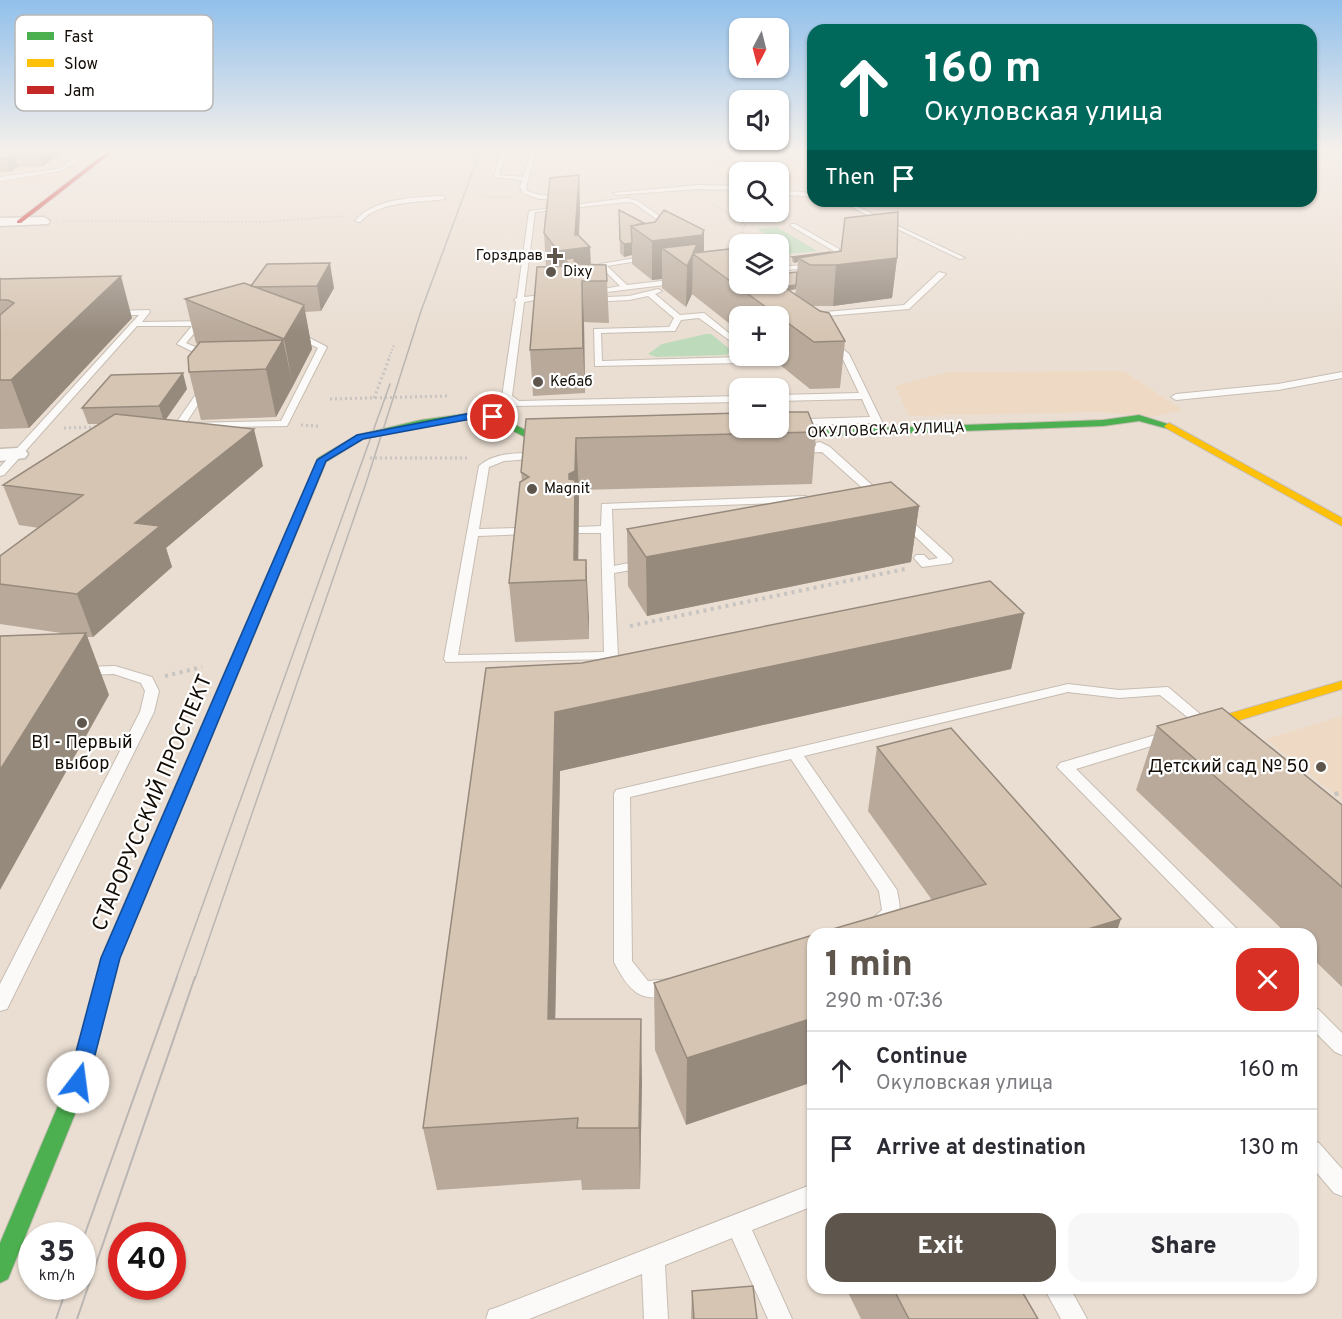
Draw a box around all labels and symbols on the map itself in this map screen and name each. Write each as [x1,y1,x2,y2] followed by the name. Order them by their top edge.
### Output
[15,15,213,111] legend
[729,18,789,78] north arrow
[64,28,94,48] text: Fast
[64,55,98,75] text: Slow
[64,82,95,102] text: Jam
[476,247,543,266] place label: Горздрав
[548,249,562,263] marker: Горздрав
[563,263,593,282] place label: Dixy
[544,265,558,279] marker: Dixy
[550,373,593,392] place label: Кебаб
[531,375,545,389] marker: Кебаб
[467,391,518,442] pin
[807,419,965,443] street label: ОКУЛОВСКАЯ УЛИЦА
[544,480,590,499] place label: Magnit
[525,482,539,496] marker: Magnit
[86,670,219,936] street label: СТАРОРУССКИЙ ПРОСПЕКТ
[75,716,89,730] marker: В1 - Первый выбор
[31,732,133,776] place label: В1 - Первый выбор
[1148,756,1309,779] place label: Детский сад № 50
[1314,760,1328,774] marker: Детский сад № 50
[46,1050,110,1114] position arrow
[108,1222,186,1300] speed limit sign: 40

